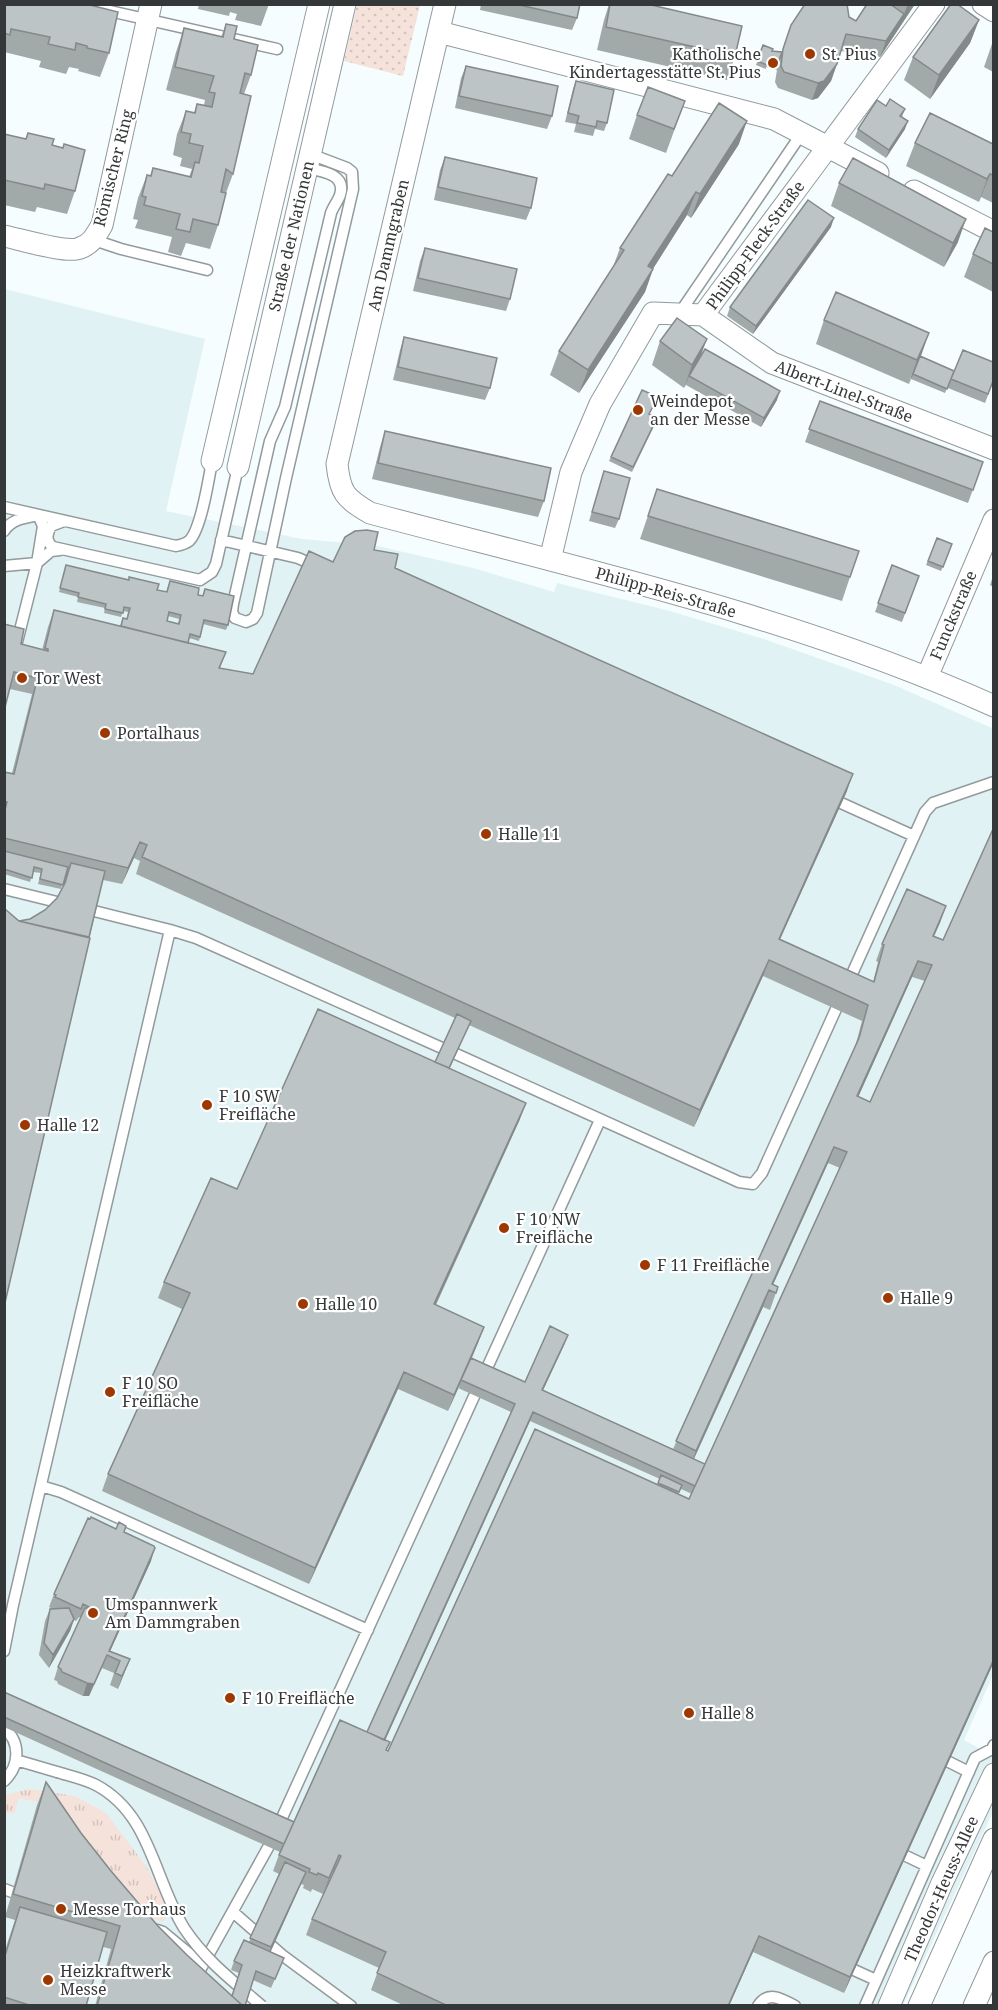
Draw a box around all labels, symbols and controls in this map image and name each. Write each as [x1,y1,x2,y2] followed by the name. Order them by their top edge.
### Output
[569,43,761,83] place label: Katholische Kindertagesstätte St. Pius
[822,43,877,65] place label: St. Pius
[803,47,817,61] marker: St. Pius
[766,56,780,70] marker: Katholische Kindertagesstätte St. Pius
[88,107,138,229] street label: Römischer Ring
[263,158,319,314] street label: Straße der Nationen
[701,176,809,314] street label: Philipp-Fleck-Straße
[362,177,414,313] street label: Am Dammgraben
[772,355,916,427] street label: Albert-Linel-Straße
[650,390,750,430] place label: Weindepot an der Messe
[631,403,645,417] marker: Weindepot an der Messe
[593,561,739,623] street label: Philipp-Reis-Straße
[924,567,982,663] street label: Funckstraße
[34,667,102,689] place label: Tor West
[15,671,29,685] marker: Tor West
[117,722,200,744] place label: Portalhaus
[98,726,112,740] marker: Portalhaus
[498,823,560,845] place label: Halle 11
[479,827,493,841] marker: Halle 11
[219,1085,296,1125] place label: F 10 SW Freifläche
[200,1098,214,1112] marker: F 10 SW Freifläche
[37,1114,99,1136] place label: Halle 12
[18,1118,32,1132] marker: Halle 12
[516,1208,593,1248] place label: F 10 NW Freifläche
[497,1221,511,1235] marker: F 10 NW Freifläche
[657,1254,770,1276] place label: F 11 Freifläche
[638,1258,652,1272] marker: F 11 Freifläche
[900,1287,953,1309] place label: Halle 9
[881,1291,895,1305] marker: Halle 9
[315,1293,377,1315] place label: Halle 10
[296,1297,310,1311] marker: Halle 10
[122,1372,199,1412] place label: F 10 SO Freifläche
[103,1385,117,1399] marker: F 10 SO Freifläche
[105,1593,240,1633] place label: Umspannwerk Am Dammgraben
[86,1606,100,1620] marker: Umspannwerk Am Dammgraben
[242,1687,355,1709] place label: F 10 Freifläche
[223,1691,237,1705] marker: F 10 Freifläche
[701,1702,754,1724] place label: Halle 8
[682,1706,696,1720] marker: Halle 8
[899,1812,983,1966] street label: Theodor-Heuss-Allee
[73,1898,186,1920] place label: Messe Torhaus
[54,1902,68,1916] marker: Messe Torhaus
[60,1960,172,2000] place label: Heizkraftwerk Messe
[41,1973,55,1987] marker: Heizkraftwerk Messe

